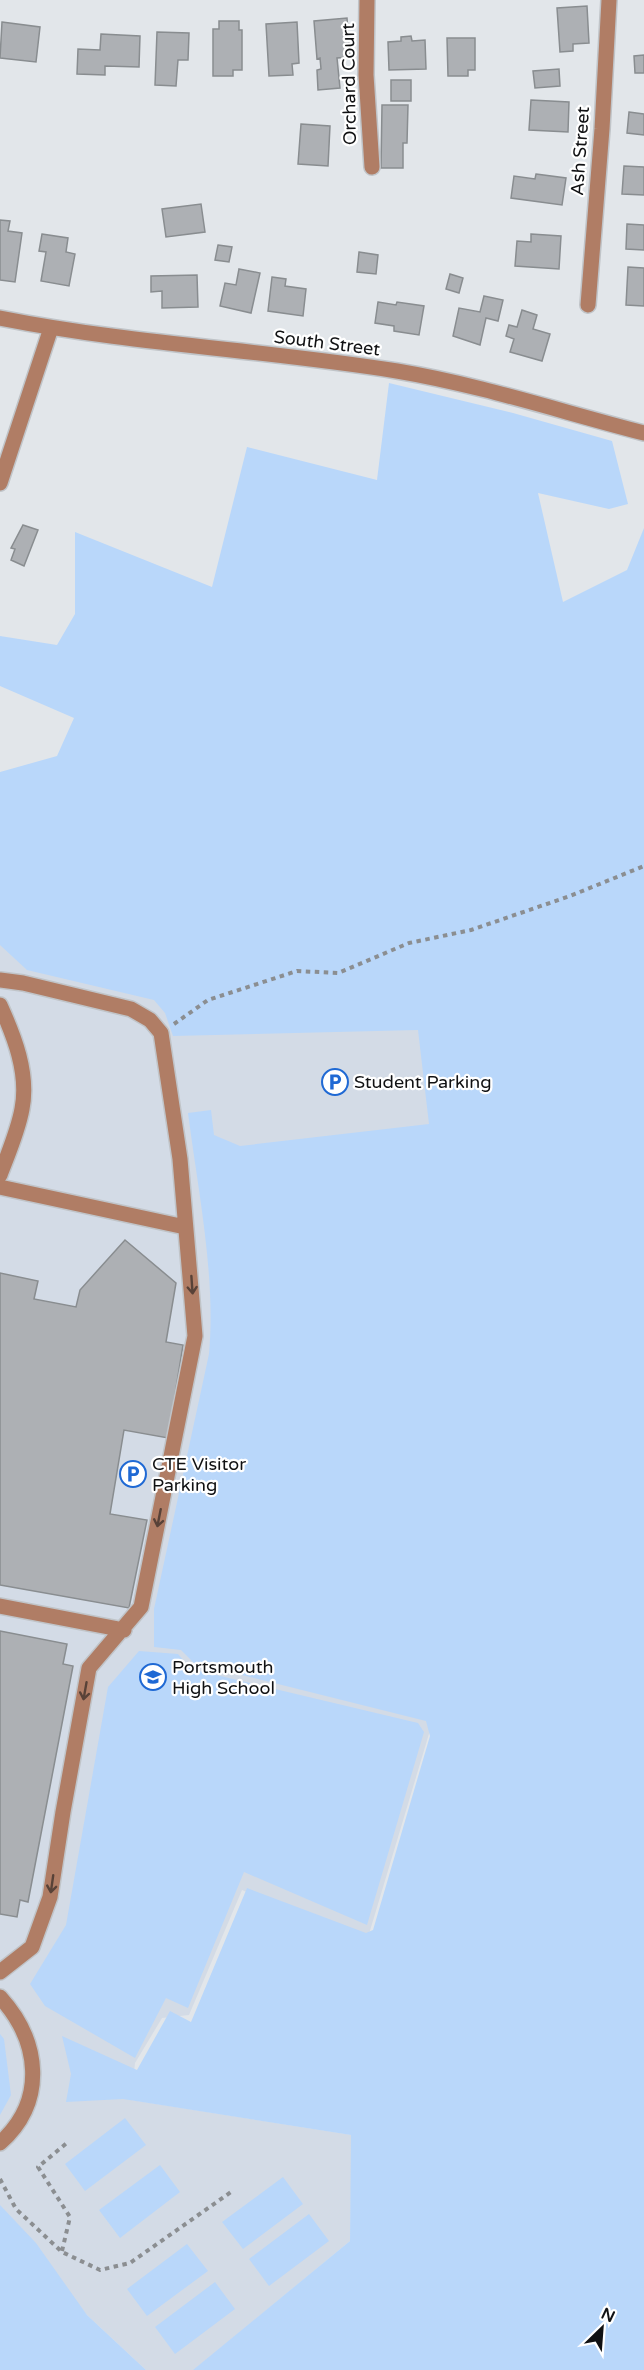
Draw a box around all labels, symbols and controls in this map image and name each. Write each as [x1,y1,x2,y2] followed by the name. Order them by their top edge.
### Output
[337,23,361,145] street label: Orchard Court
[566,106,594,196] street label: Ash Street
[273,326,382,360] street label: South Street
[320,1067,350,1097] parking icon: Student Parking
[354,1071,492,1093] place label: Student Parking
[187,1274,198,1294] one-way arrow
[152,1453,246,1496] place label: CTE Visitor Parking
[118,1459,148,1489] parking icon: CTE Visitor Parking
[153,1508,164,1527] one-way arrow
[172,1656,275,1699] place label: Portsmouth High School
[138,1662,168,1692] school or university icon: Portsmouth High School
[79,1681,90,1701] one-way arrow
[47,1873,58,1893] one-way arrow
[572,2298,632,2358] north arrow
[598,2304,618,2327] text: N

